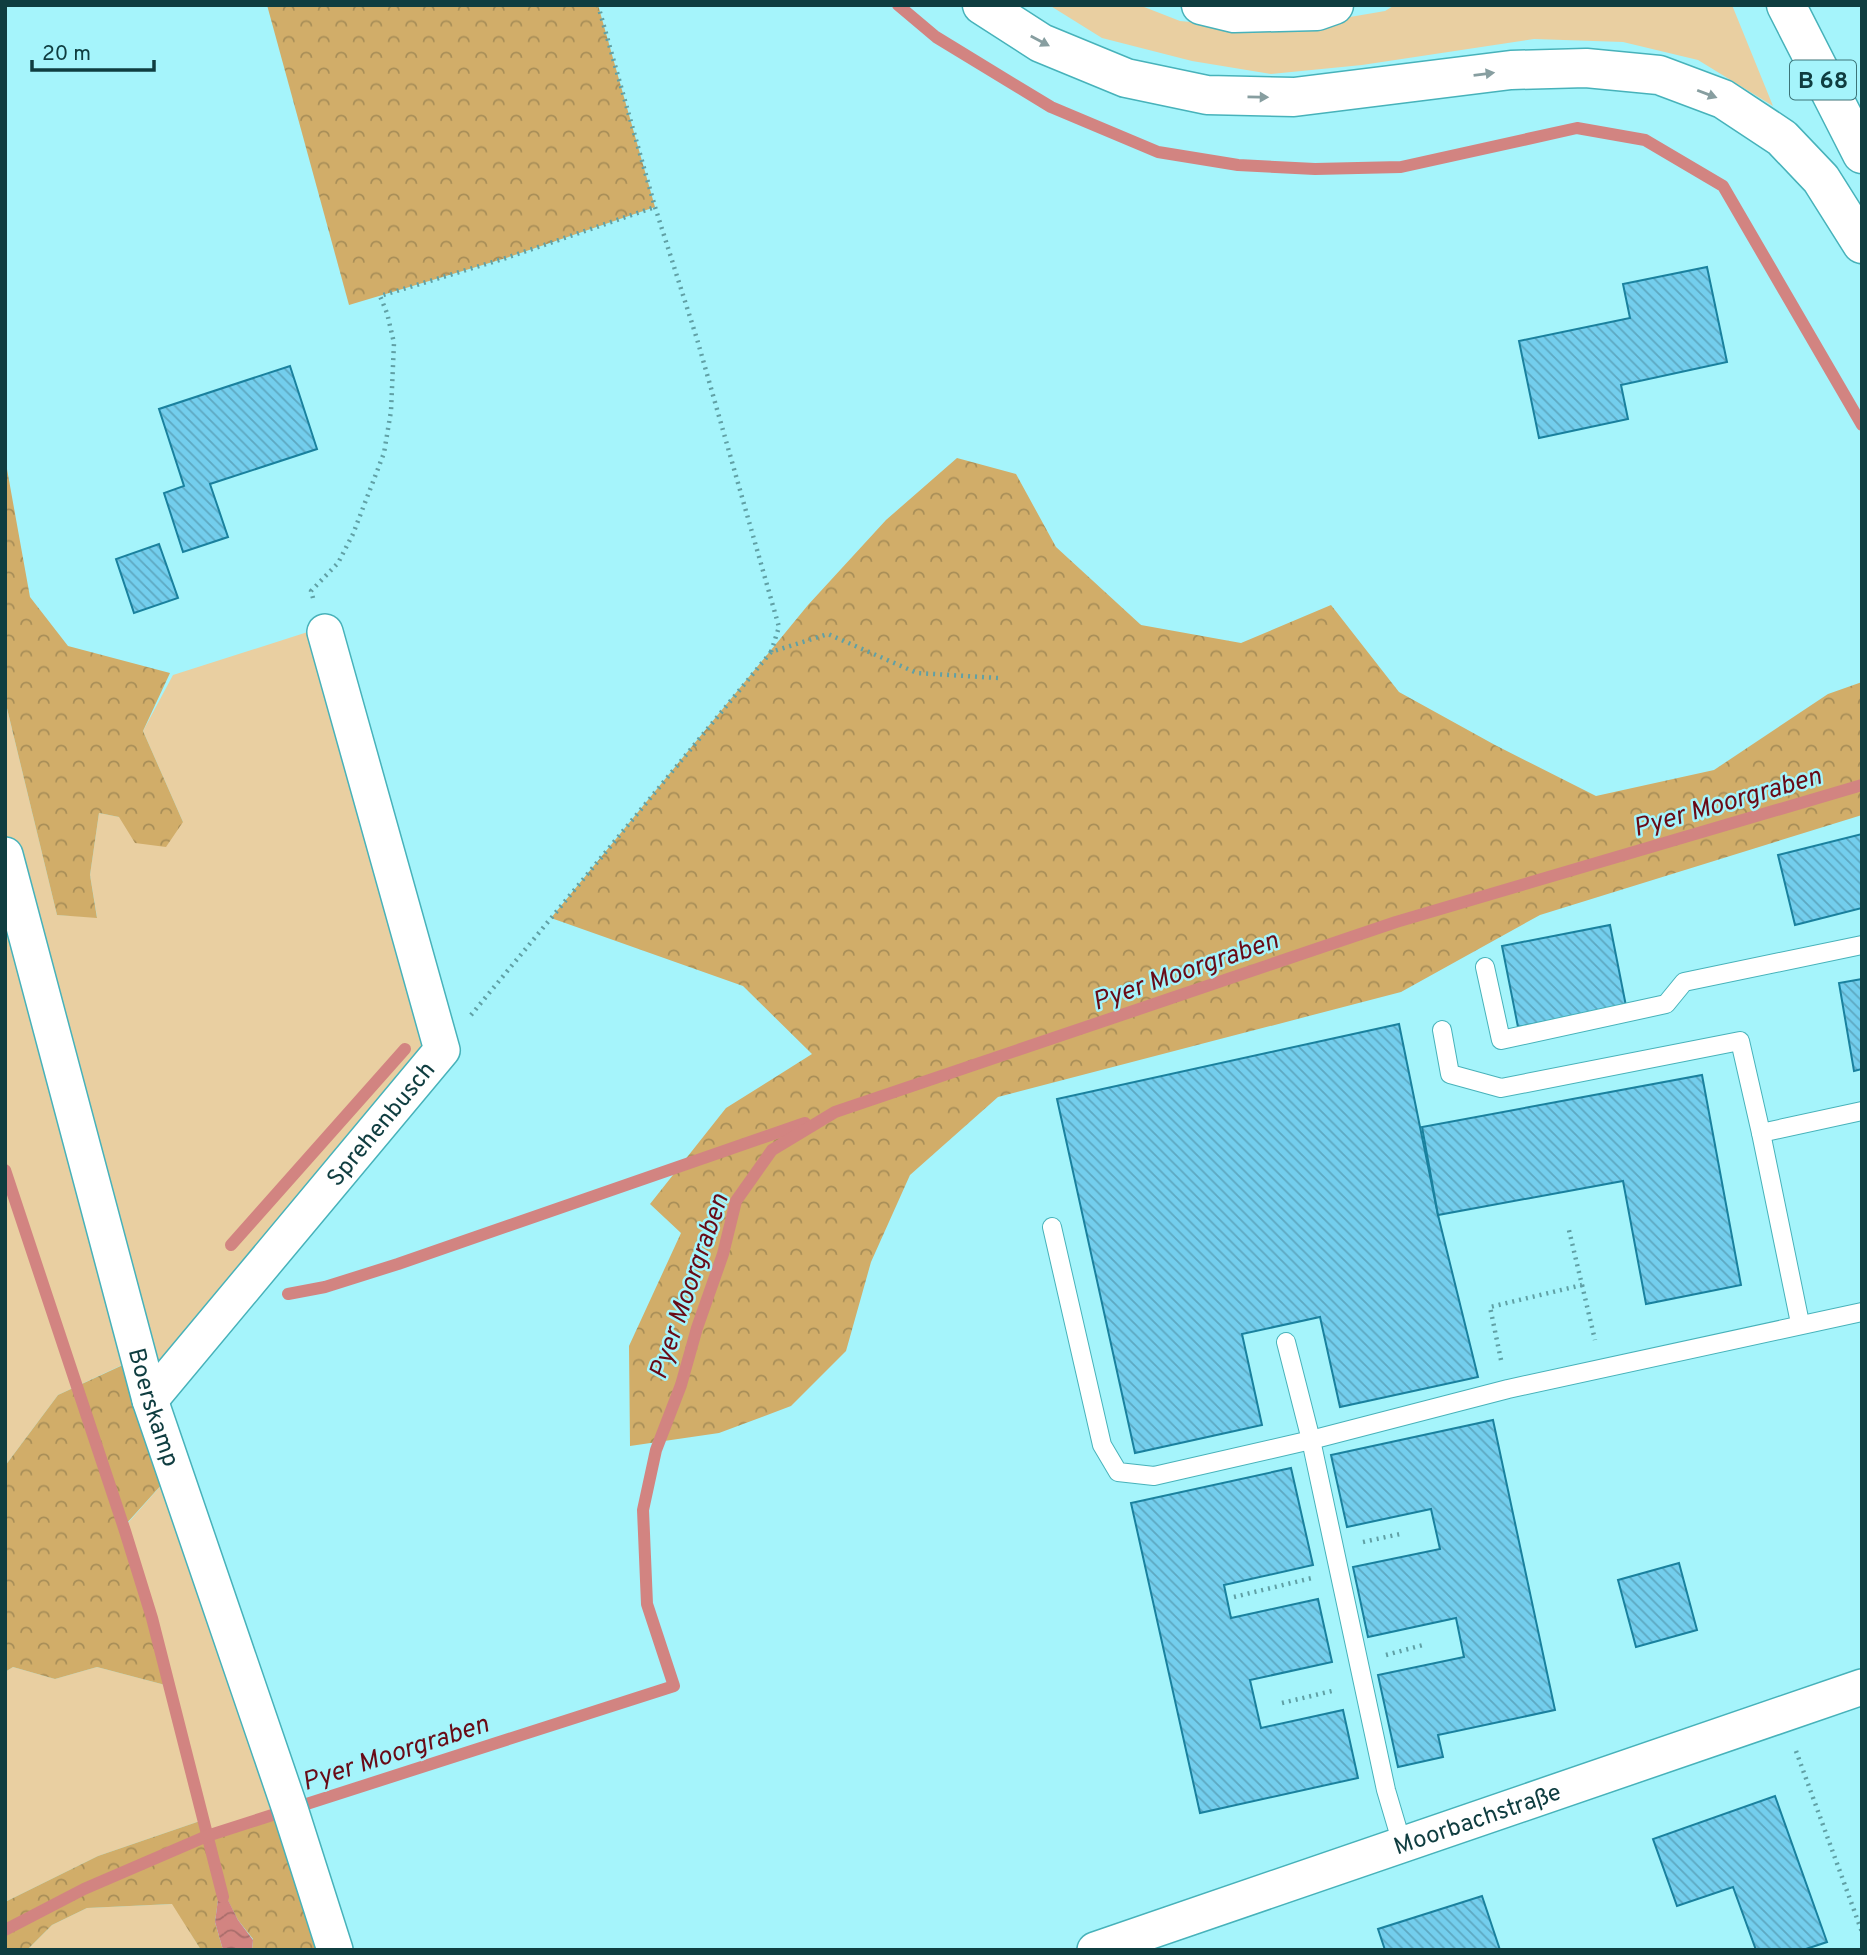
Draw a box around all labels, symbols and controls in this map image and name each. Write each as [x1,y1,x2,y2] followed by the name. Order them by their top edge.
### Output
[32,28,154,72] scale bar
[1030,36,1050,47] one-way arrow
[42,41,91,68] text: 20 m
[1790,60,1856,100] road number: B 68
[1473,68,1495,79] one-way arrow
[1697,88,1718,99] one-way arrow
[1247,91,1269,102] one-way arrow
[1630,761,1826,846] water label: Pyer Moorgraben
[1089,925,1283,1020] water label: Pyer Moorgraben
[321,1056,443,1193] street label: Sprehenbusch
[643,1190,738,1384] water label: Pyer Moorgraben
[120,1345,185,1471] street label: Boerskamp
[298,1709,493,1800] water label: Pyer Moorgraben
[1390,1778,1565,1863] street label: Moorbachstraße

